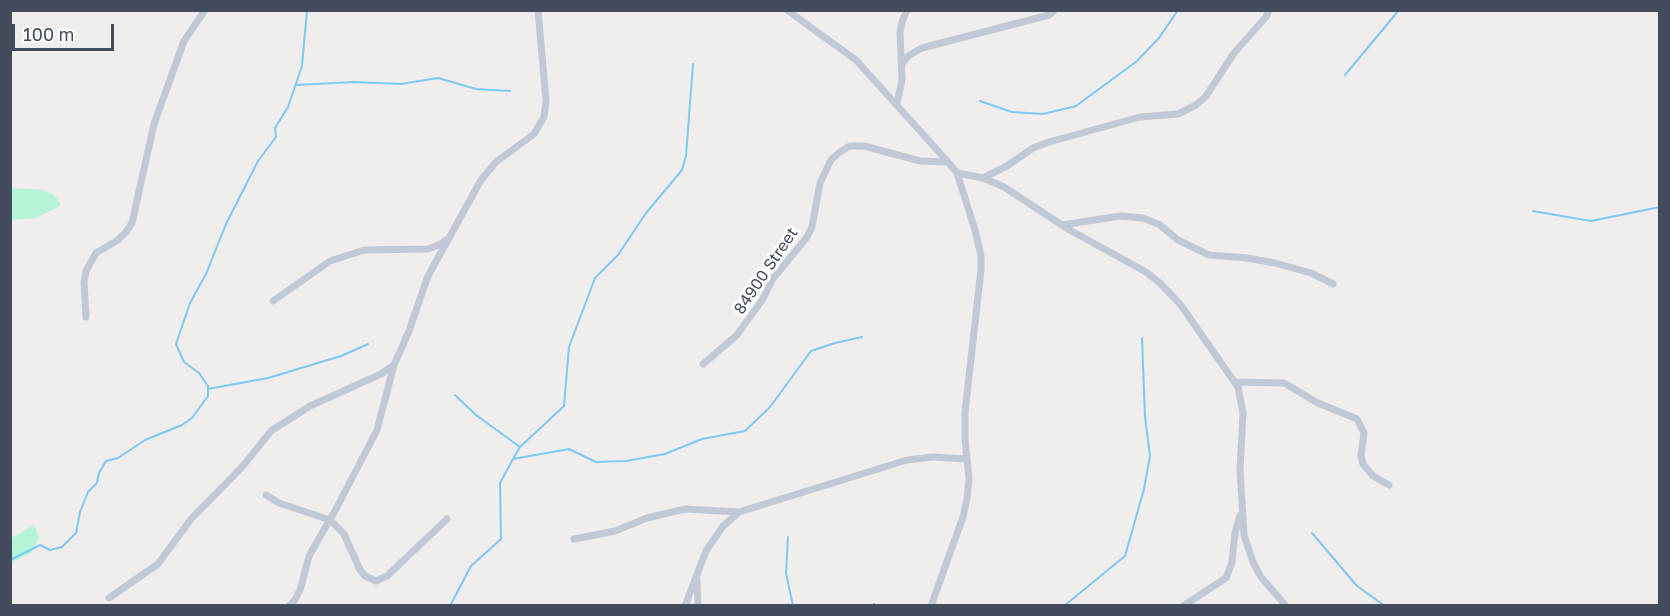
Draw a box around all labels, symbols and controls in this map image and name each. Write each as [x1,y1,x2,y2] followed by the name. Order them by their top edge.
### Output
[15,12,117,50] scale bar
[23,23,74,45] text: 100 m
[730,224,802,318] street label: 84900 Street

